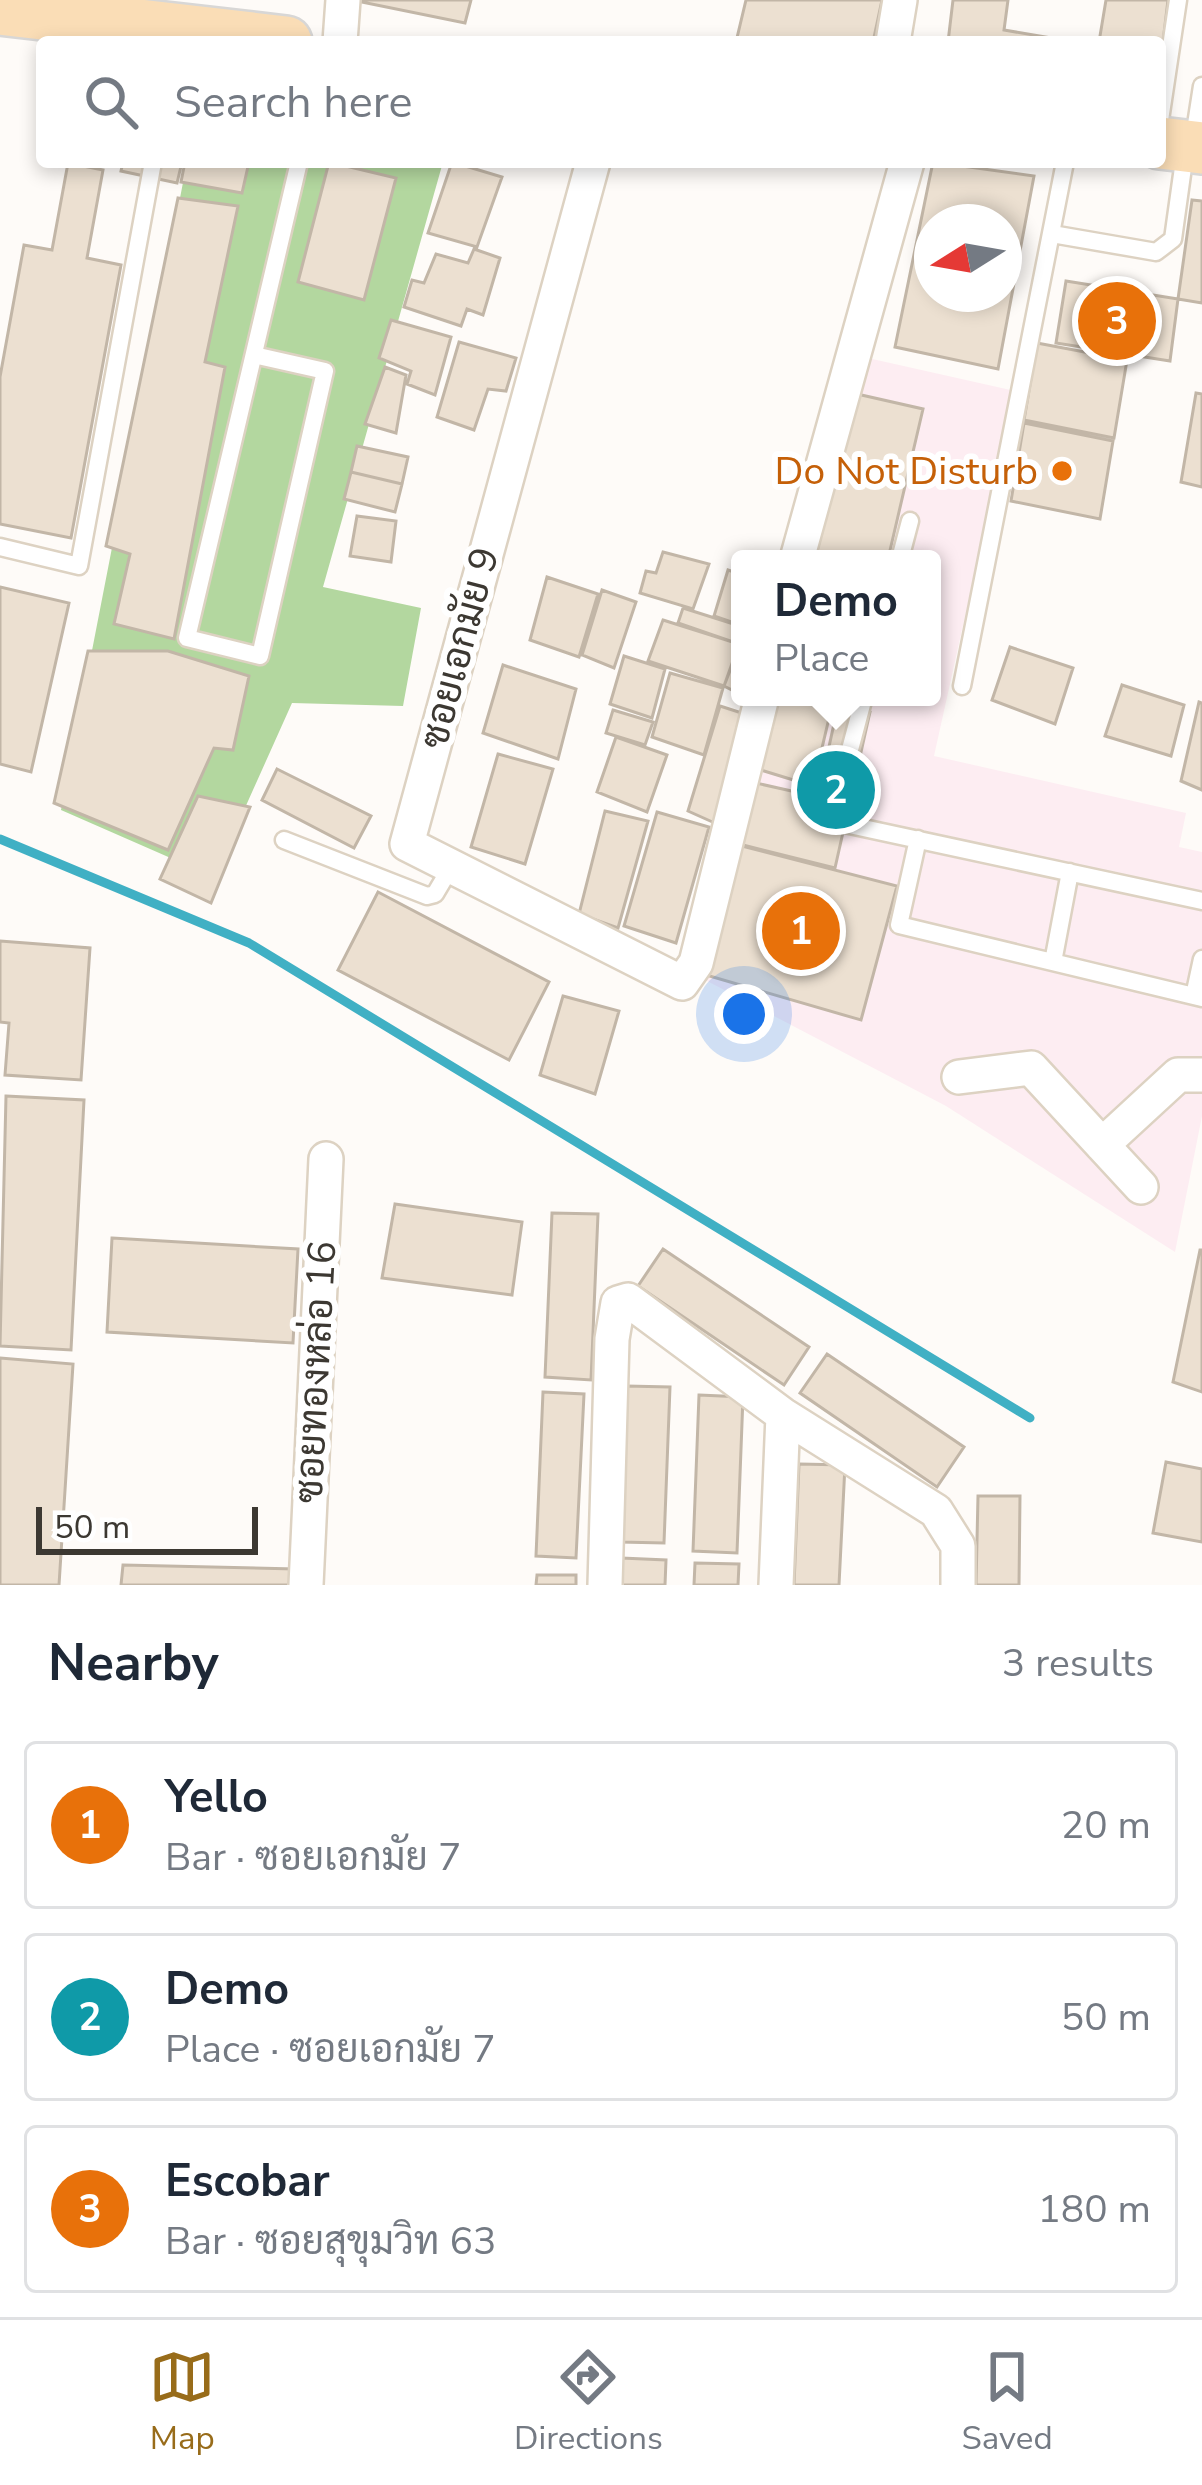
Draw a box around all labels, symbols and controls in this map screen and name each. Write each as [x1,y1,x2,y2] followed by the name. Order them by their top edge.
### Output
[36,36,1166,168] search box
[78,69,144,135] icon: search
[174,72,413,133] text: Search here
[914,204,1022,312] north arrow
[1078,276,1156,366] pin: 3
[775,445,1038,498] place label: Do Not Disturb
[1049,458,1075,484] marker: Do Not Disturb
[408,541,512,755] street label: ซอยเอกมัย 9
[731,550,941,706] popup
[774,571,898,632] text: Demo
[774,632,869,685] text: Place
[797,745,875,835] pin: 2
[762,886,840,976] pin: 1
[714,984,774,1044] your location
[283,1239,349,1505] street label: ซอยทองหล่อ 16
[36,1501,258,1554] scale bar
[54,1505,130,1550] text: 50 m
[48,1628,219,1698] text: Nearby
[1002,1637,1154,1690] text: 3 results
[165,1767,268,1828] text: Yello
[78,1799,102,1852] text: 1
[1061,1799,1151,1852] text: 20 m
[165,1831,461,1884] text: Bar · ซอยเอกมัย 7
[165,1959,289,2020] text: Demo
[78,1991,102,2044] text: 2
[1061,1991,1151,2044] text: 50 m
[165,2023,496,2076] text: Place · ซอยเอกมัย 7
[165,2151,330,2212] text: Escobar
[78,2183,102,2236] text: 3
[1037,2183,1151,2236] text: 180 m
[165,2215,496,2268] text: Bar · ซอยสุขุมวิท 63
[149,2344,215,2461] tab: Map
[514,2344,663,2461] tab: Directions
[961,2344,1053,2461] tab: Saved

